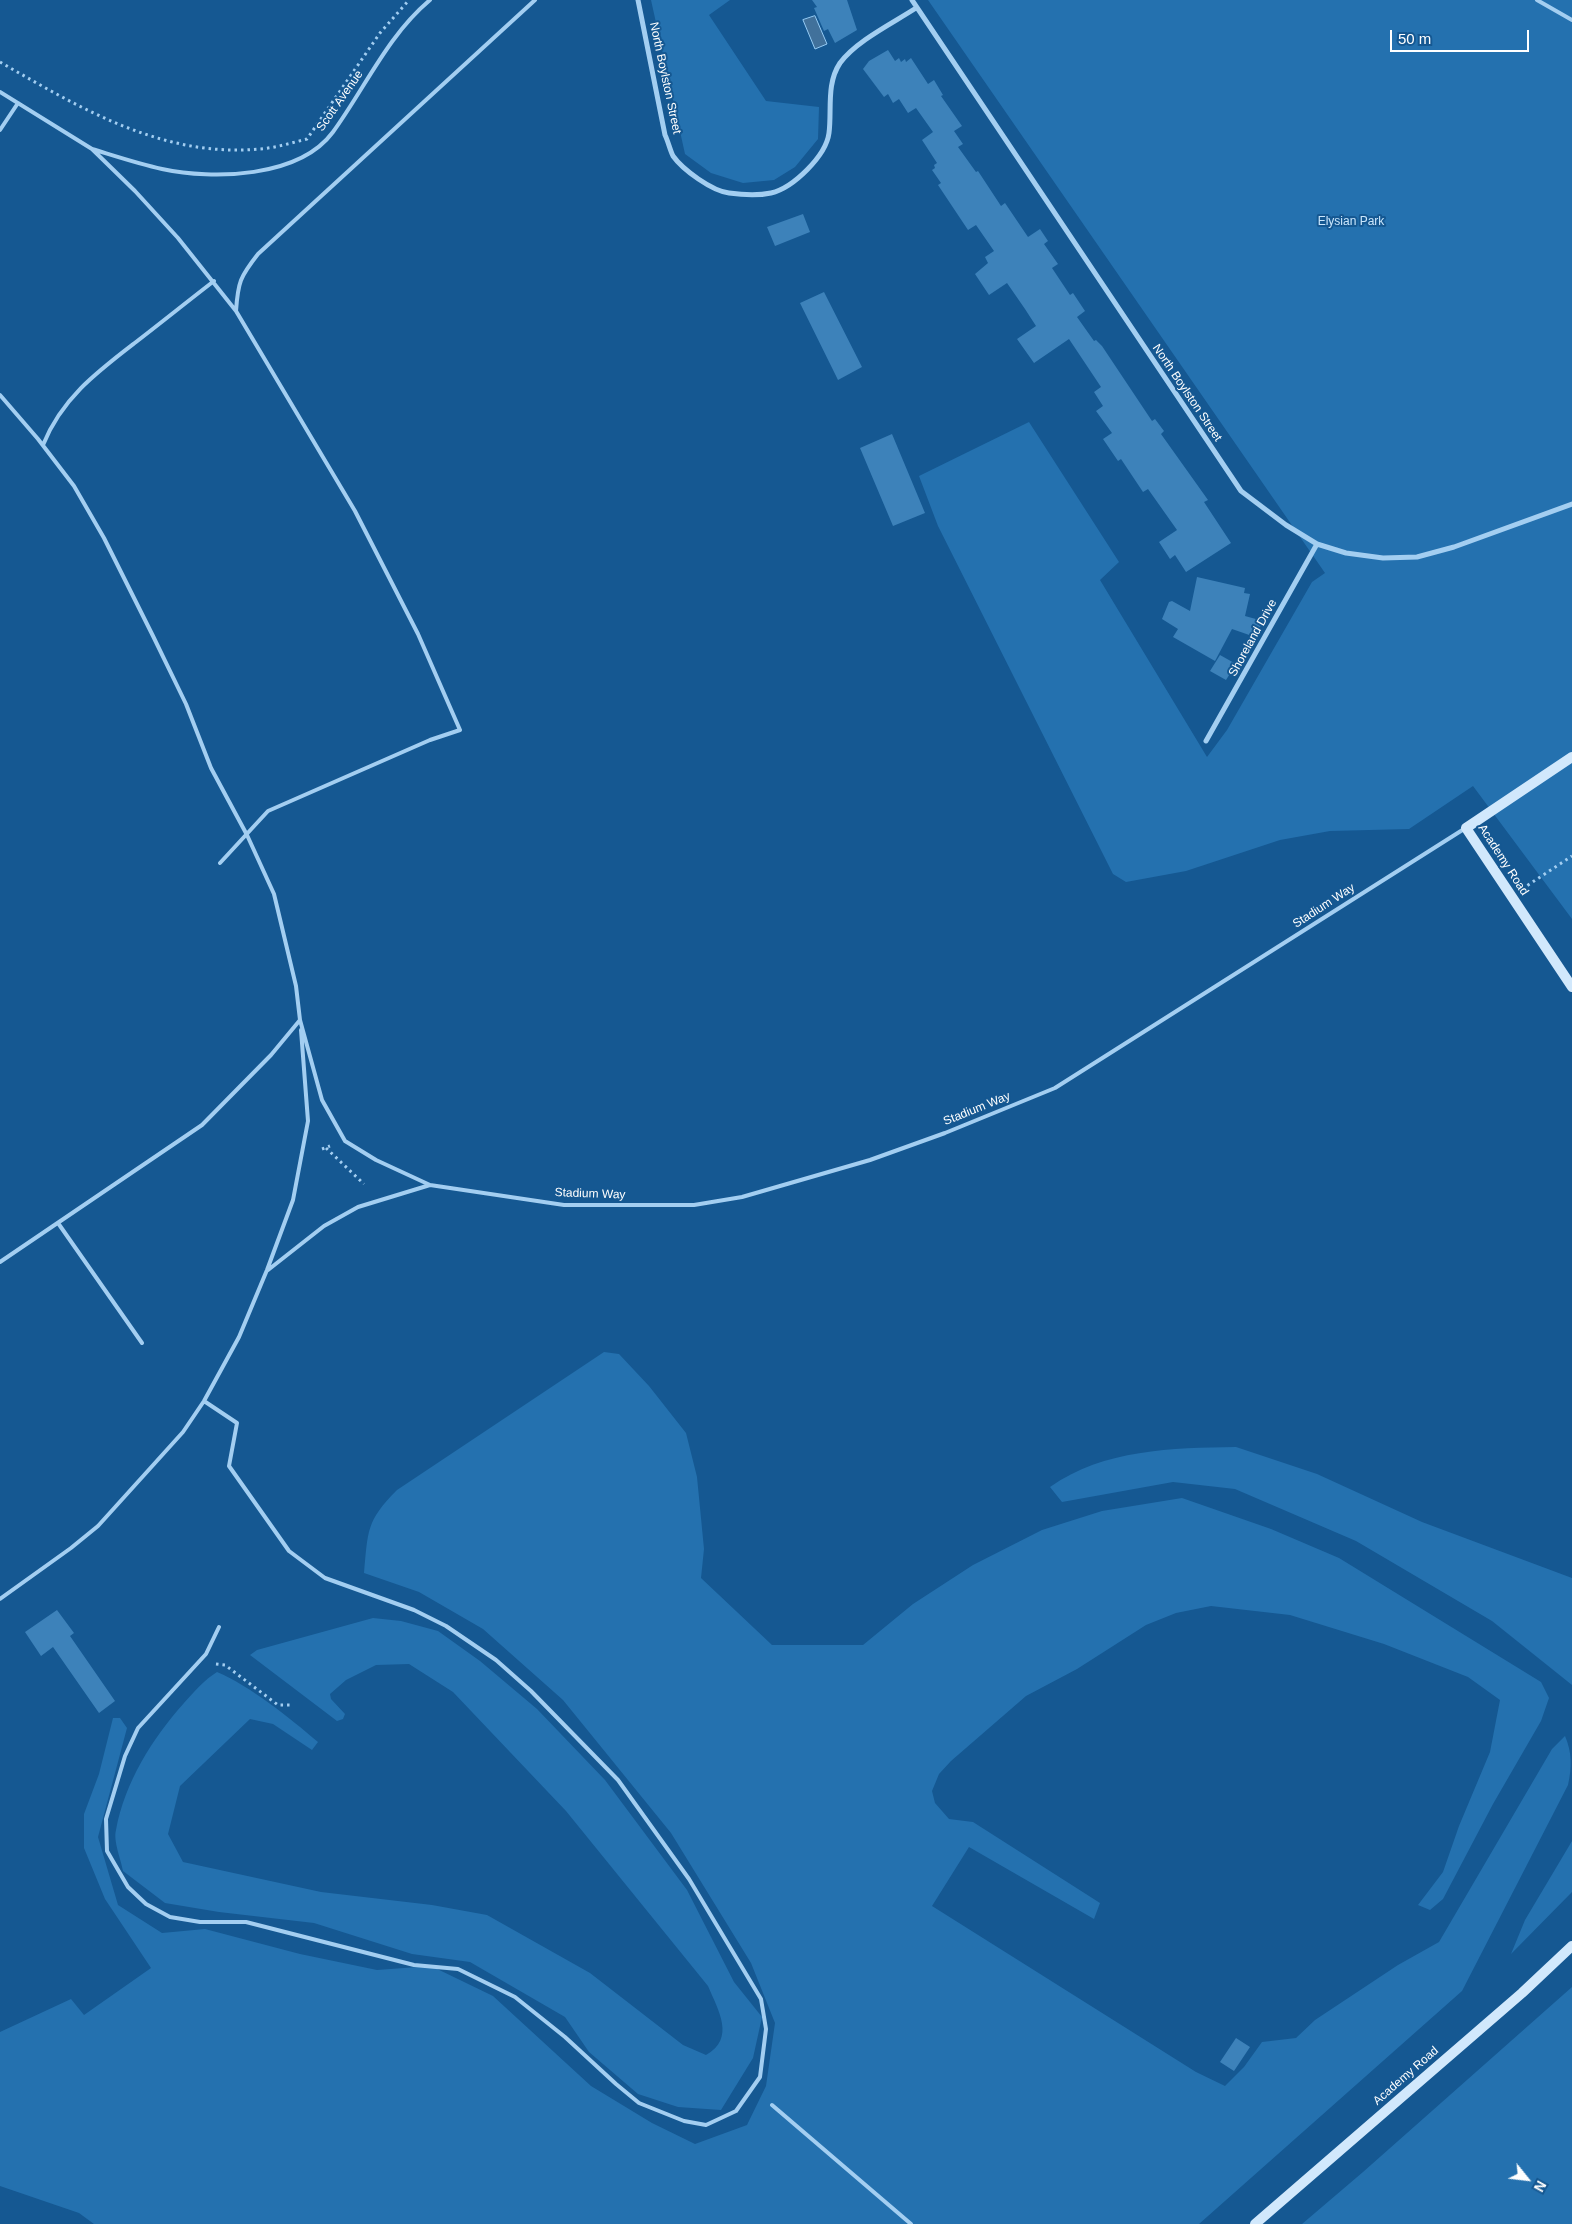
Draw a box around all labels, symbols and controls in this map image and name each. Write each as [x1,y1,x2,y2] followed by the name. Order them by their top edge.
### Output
[1392,20,1531,52] scale bar
[646,21,684,135] street label: North Boylston Street
[1398,30,1431,47] text: 50 m
[314,68,366,134] street label: Scott Avenue
[1318,215,1384,229] park label: Elysian Park
[1149,342,1225,444] street label: North Boylston Street
[1226,597,1280,679] street label: Shoreland Drive
[1475,822,1531,898] street label: Academy Road
[1290,881,1358,931] street label: Stadium Way
[941,1089,1013,1129] street label: Stadium Way
[554,1186,626,1202] street label: Stadium Way
[1370,2044,1442,2108] street label: Academy Road
[1502,2154,1552,2204] north arrow
[1531,2178,1550,2195] text: N

